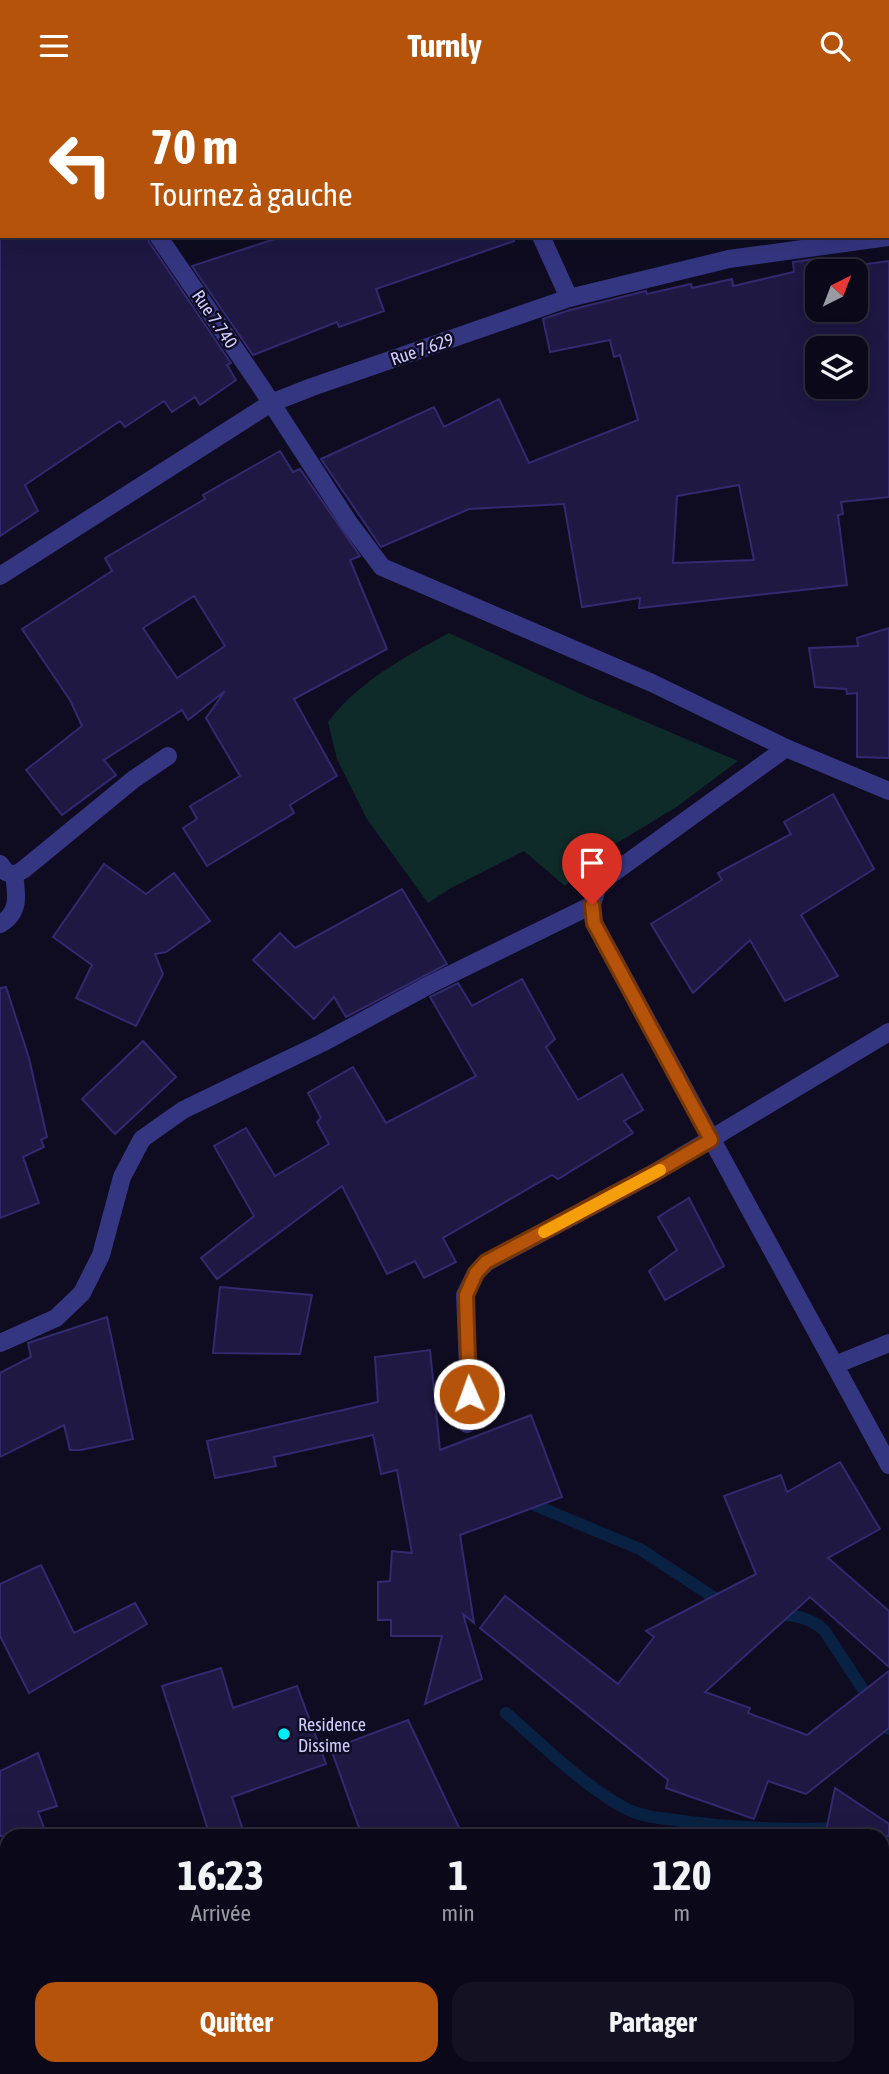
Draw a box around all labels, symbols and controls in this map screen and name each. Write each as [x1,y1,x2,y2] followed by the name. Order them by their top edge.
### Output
[35,27,73,65] icon: menu
[407,27,482,64] text: Turnly
[816,27,854,65] icon: search
[150,118,238,174] text: 70 m
[35,119,126,210] icon: left
[150,176,353,213] text: Tournez à gauche
[805,259,868,322] north arrow
[805,259,868,399] map controls
[188,286,242,352] street label: Rue 7.740
[388,328,456,370] street label: Rue 7.629
[805,336,868,399] button: layers
[562,833,622,905] pin
[573,844,611,882] icon: arrive
[432,1357,506,1431] position arrow
[298,1714,366,1756] place label: Residence Dissime
[276,1726,292,1742] marker: Residence Dissime
[178,1851,264,1899] text: 16:23
[448,1851,468,1899] text: 1
[652,1851,711,1899] text: 120
[191,1900,251,1926] text: Arrivée
[442,1900,475,1926] text: min
[674,1900,690,1926] text: m
[35,1982,438,2062] button: Quitter
[452,1982,854,2062] button: Partager

